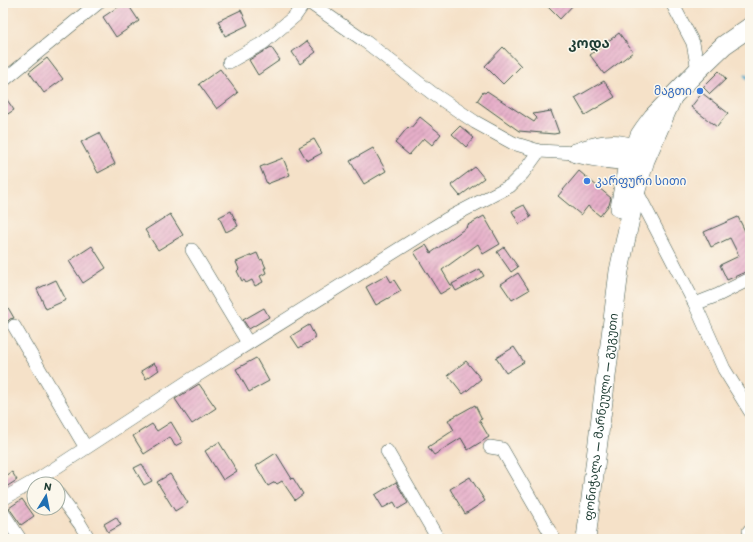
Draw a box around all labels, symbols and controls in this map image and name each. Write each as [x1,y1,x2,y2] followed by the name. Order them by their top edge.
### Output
[568,35,610,52] district label: კოდა
[654,84,692,98] place label: მაგთი
[695,86,705,96] marker: მაგთი
[595,174,686,188] place label: კარფური სითი
[582,176,592,186] marker: კარფური სითი
[581,312,621,522] street label: ფონიჭალა — მარნეული — გუგუთი
[26,476,66,516] north arrow
[43,480,52,494] text: N

